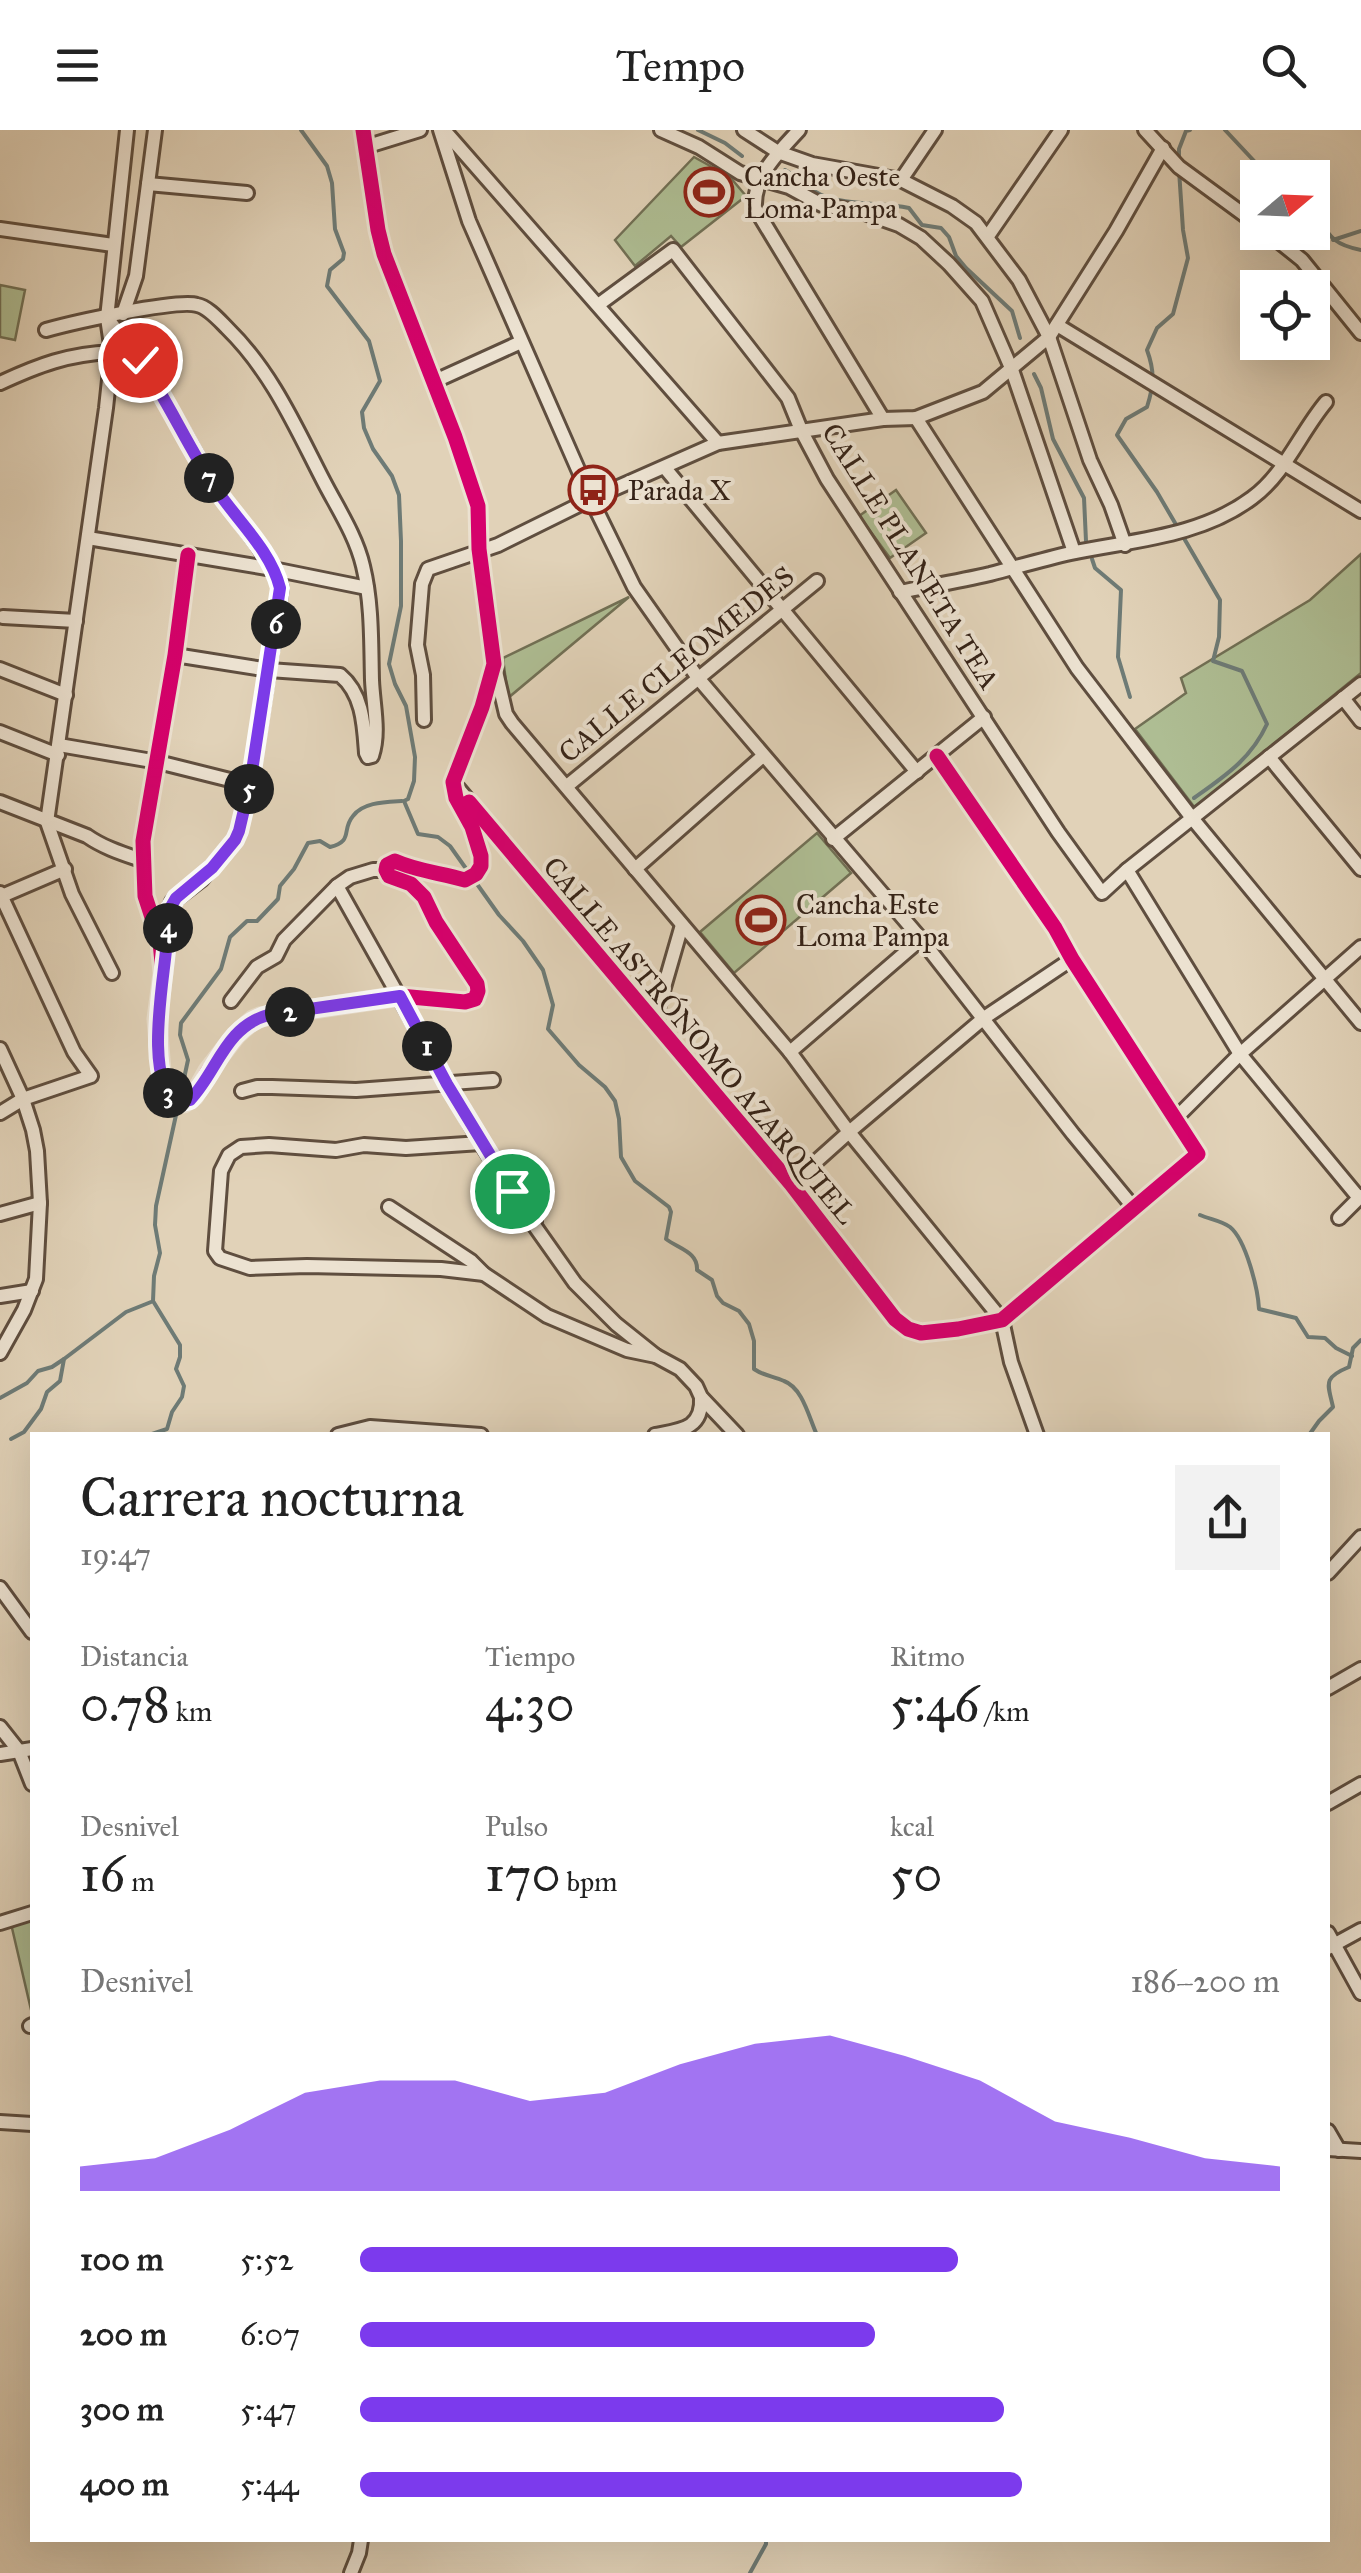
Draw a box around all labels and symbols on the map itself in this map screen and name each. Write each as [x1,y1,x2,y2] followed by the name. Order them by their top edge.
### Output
[744,159,900,226] place label: Cancha Oeste Loma Pampa
[1240,160,1330,250] north arrow
[683,166,735,218] sports icon: Cancha Oeste Loma Pampa
[98,318,183,403] pin
[814,417,1007,696] street label: CALLE PLANETA TEA
[184,453,234,503] pin: 7
[567,464,619,516] bus stop icon: Parada X
[628,473,732,508] place label: Parada X
[551,559,801,770] street label: CALLE CLEOMEDES
[251,599,301,649] pin: 6
[224,764,274,814] pin: 5
[536,850,864,1231] street label: CALLE ASTRÓNOMO AZARQUIEL
[796,887,949,954] place label: Cancha Este Loma Pampa
[735,894,787,946] sports icon: Cancha Este Loma Pampa
[143,903,193,953] pin: 4
[265,987,315,1037] pin: 2
[402,1021,452,1071] pin: 1
[143,1068,193,1118] pin: 3
[470,1149,555,1234] pin

